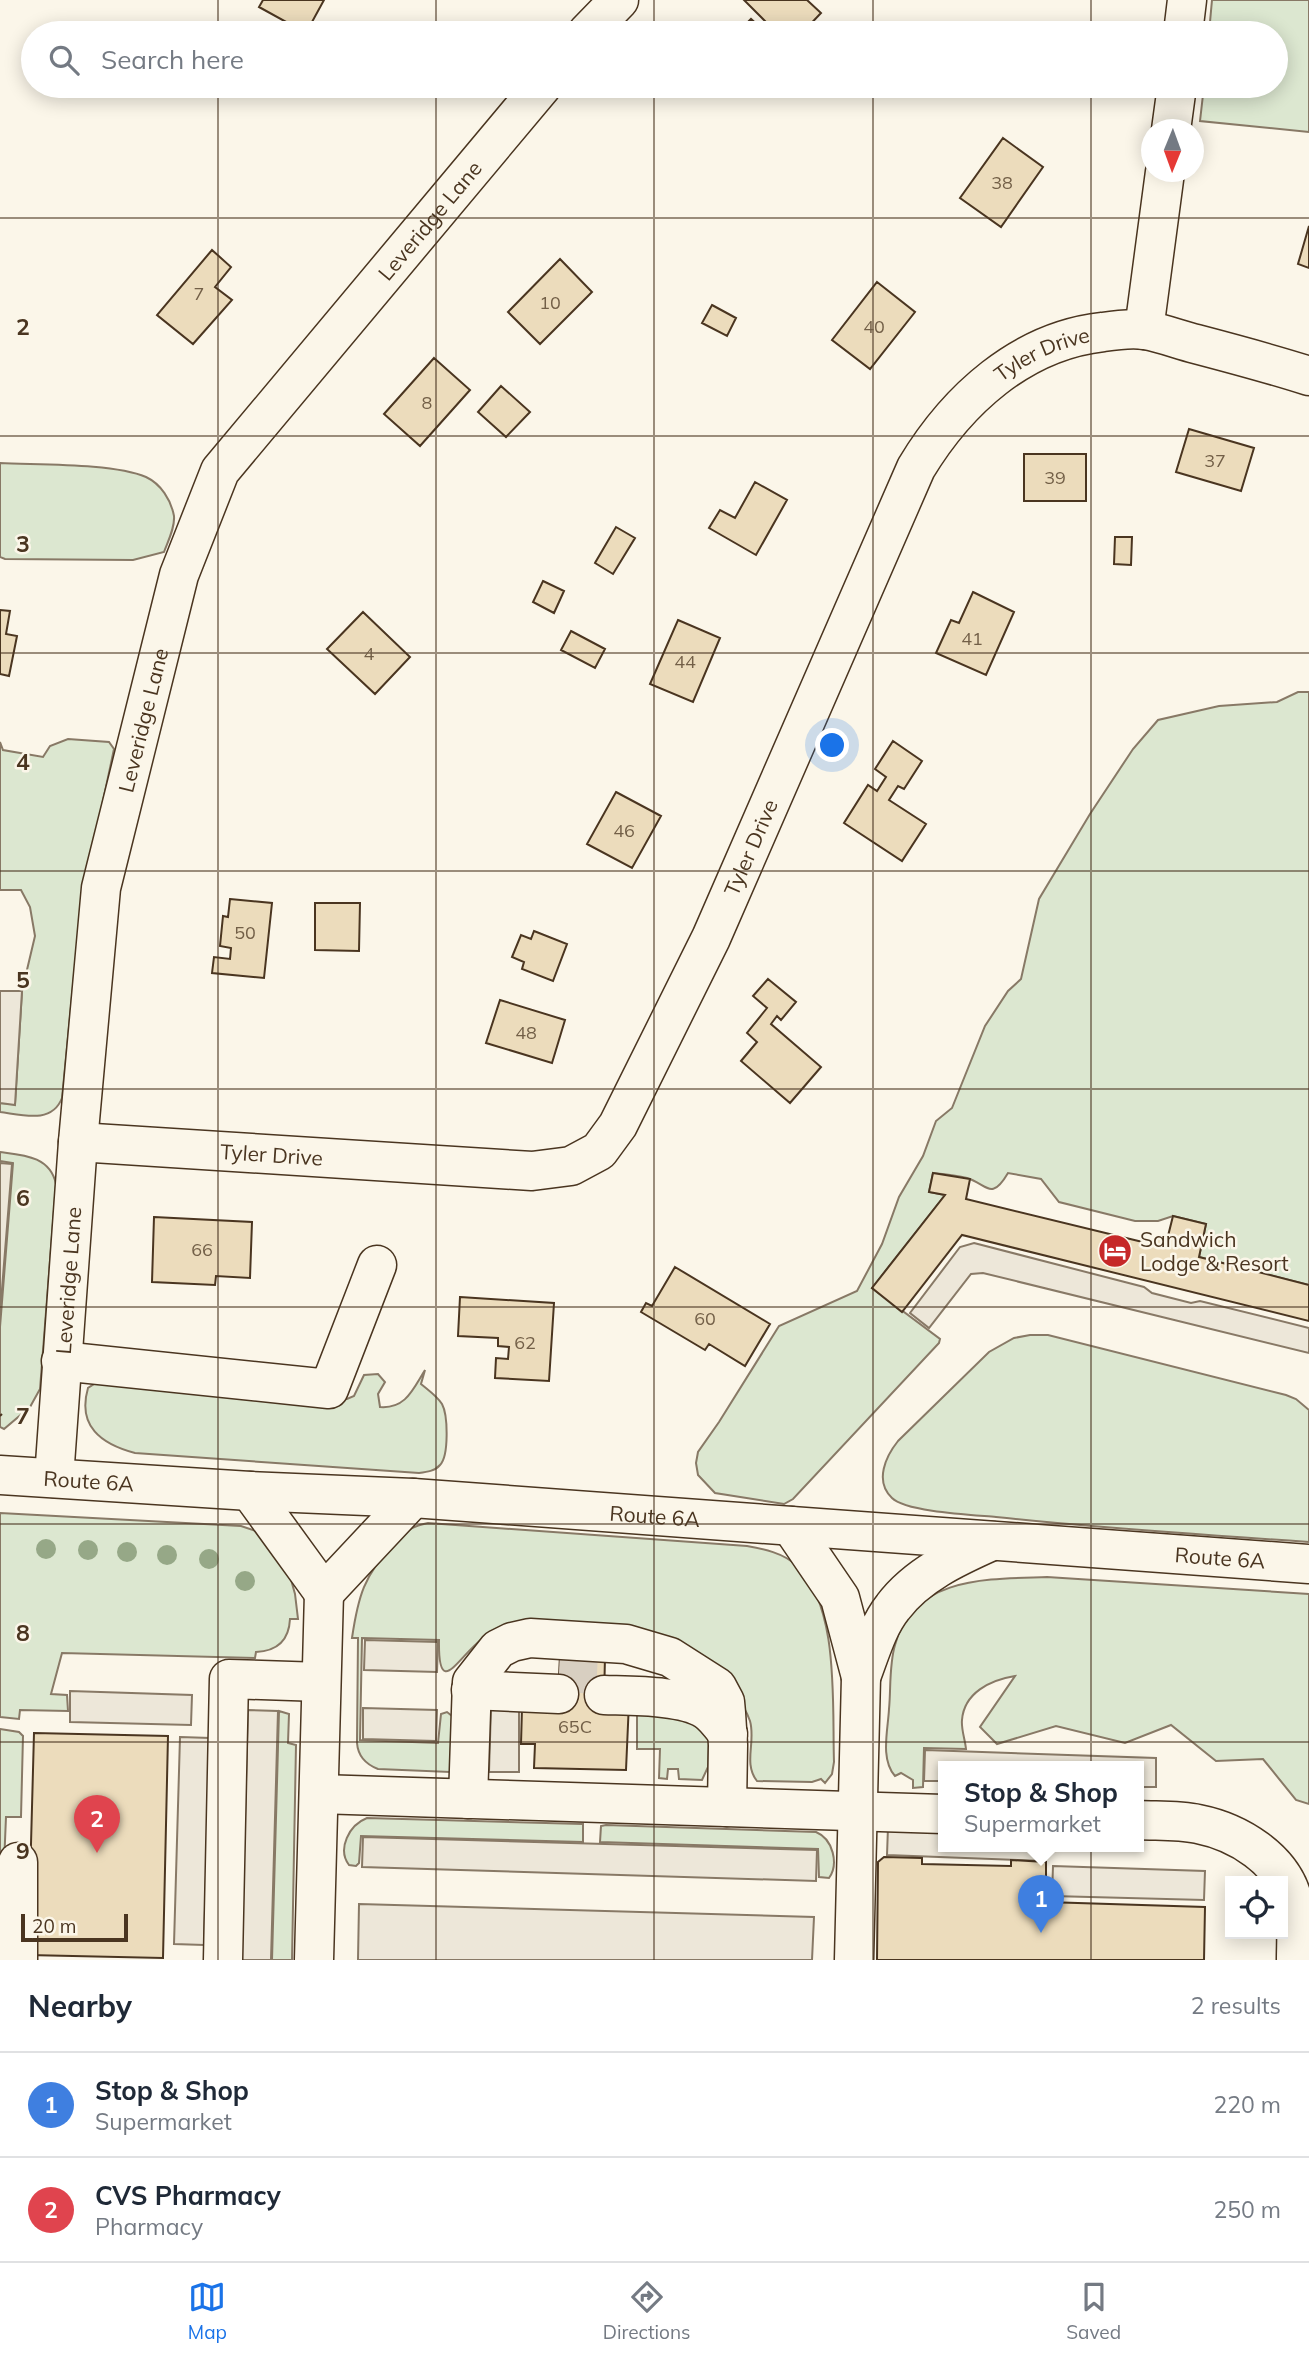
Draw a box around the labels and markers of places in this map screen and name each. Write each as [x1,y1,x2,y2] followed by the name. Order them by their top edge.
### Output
[1140,1226,1289,1276] place label: Sandwich Lodge & Resort
[1096,1232,1134,1270] hotel icon: Sandwich Lodge & Resort
[74,1795,120,1853] pin: 2
[1018,1875,1064,1933] pin: 1

